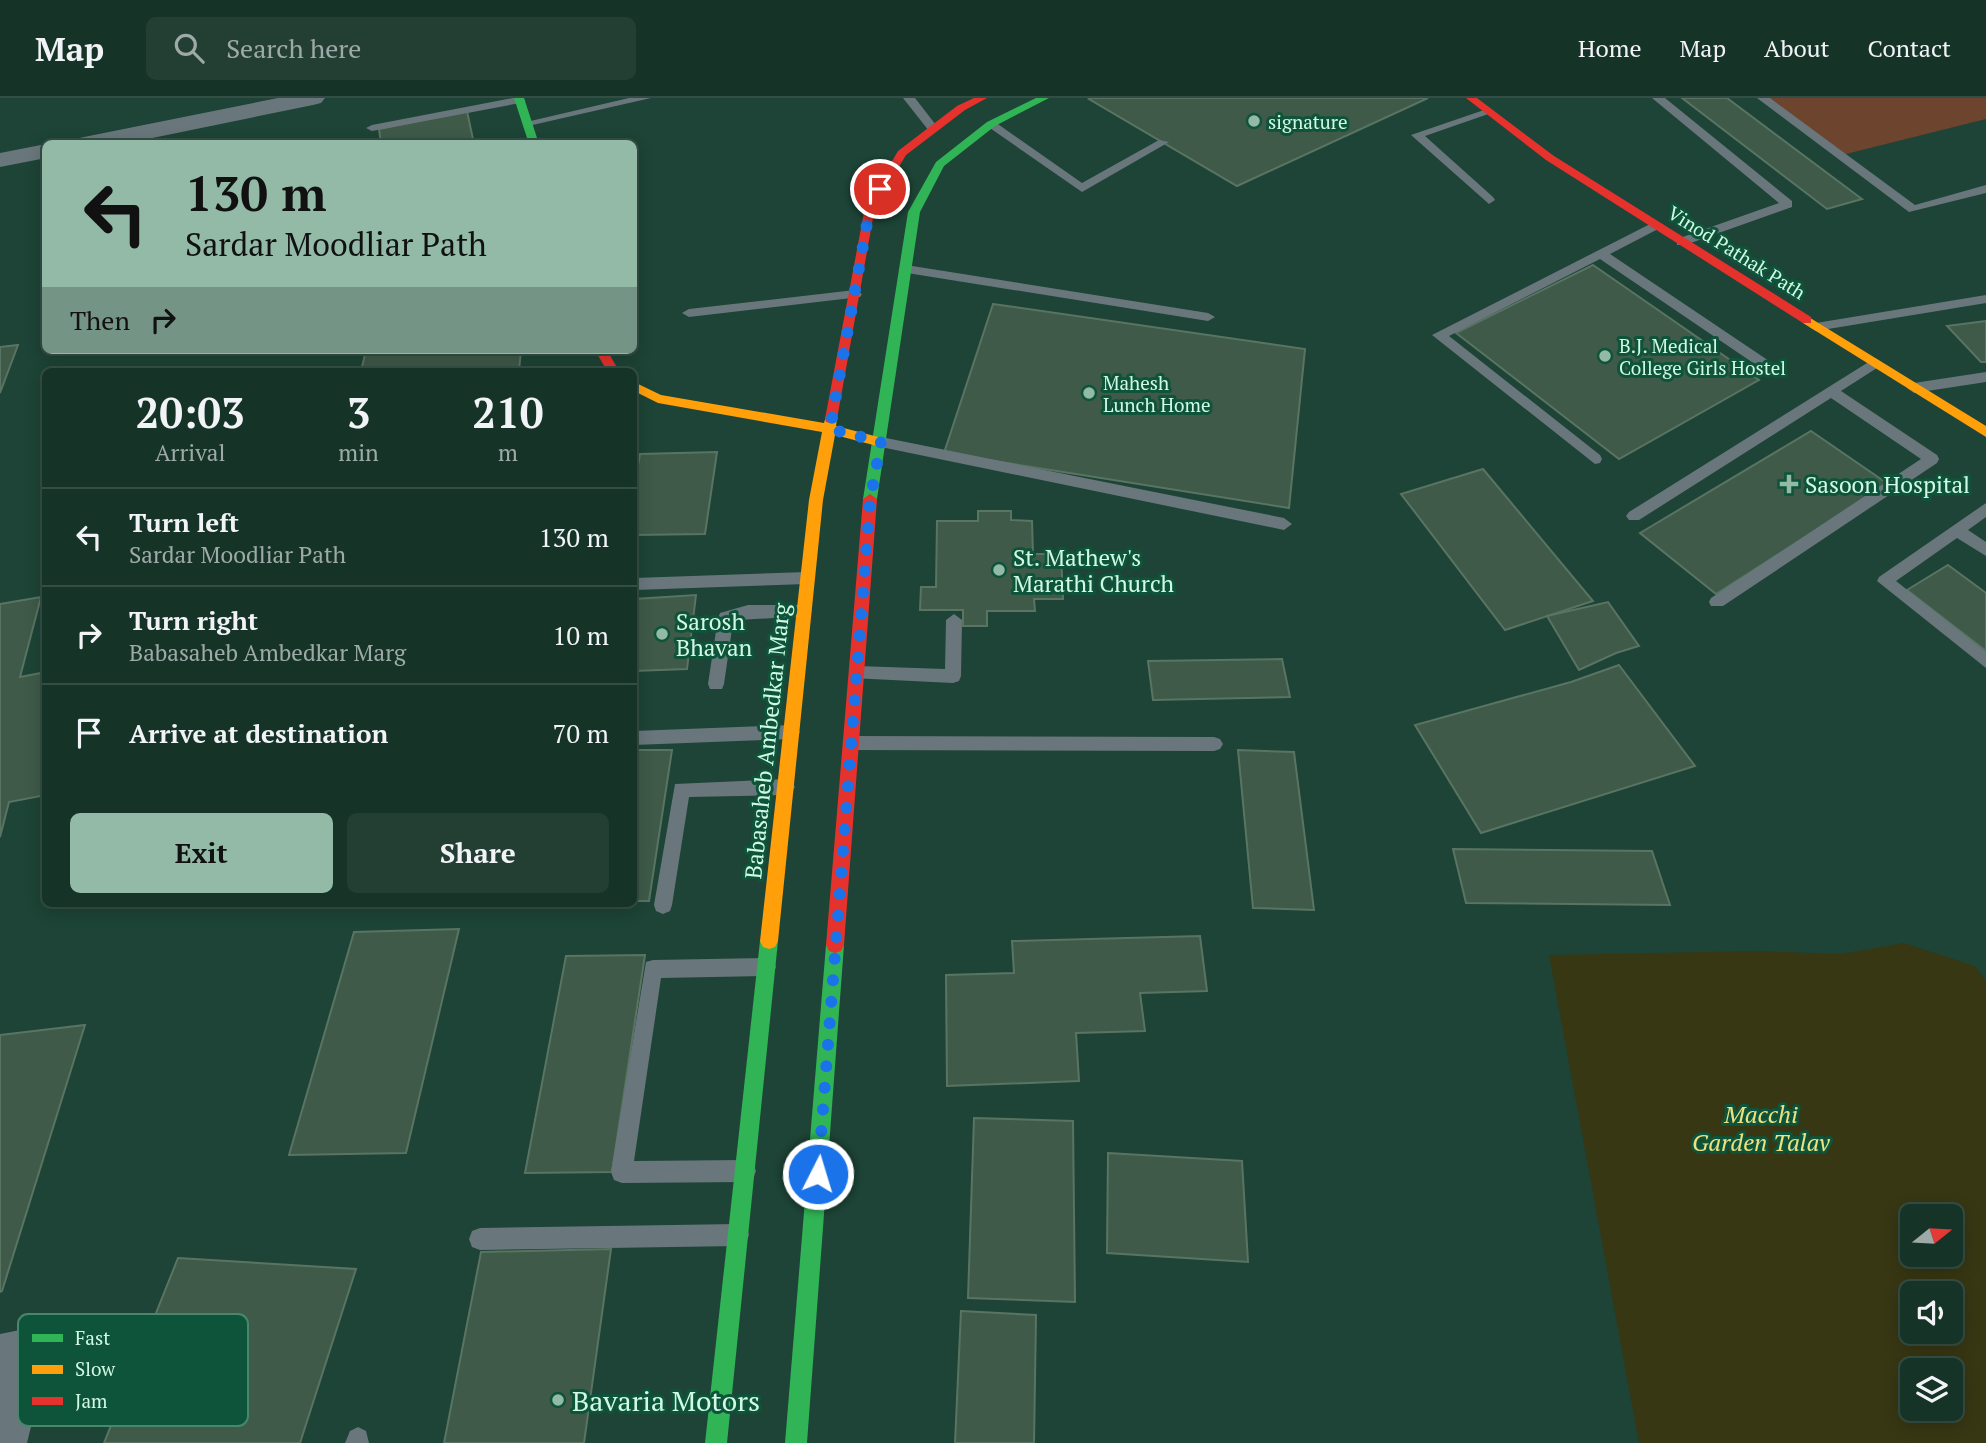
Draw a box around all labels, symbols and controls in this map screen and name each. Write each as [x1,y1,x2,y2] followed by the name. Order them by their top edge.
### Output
[146,17,636,80] search box
[35,27,104,70] text: Map
[170,29,208,67] icon: search
[226,31,361,65] text: Search here
[1578,32,1642,64] text: Home
[1680,32,1726,64] text: Map
[1764,32,1830,64] text: About
[1868,32,1951,64] text: Contact
[1268,109,1348,134] place label: signature
[1246,113,1262,129] marker: signature
[850,159,910,219] pin
[185,160,327,225] text: 130 m
[70,168,161,259] icon: left
[861,170,899,208] icon: arrive
[1663,200,1811,304] street label: Vinod Pathak Path
[185,223,487,265] text: Sardar Moodliar Path
[144,301,182,339] icon: right
[70,303,130,337] text: Then
[1619,333,1786,380] place label: B.J. Medical College Girls Hostel
[1597,348,1613,364] marker: B.J. Medical College Girls Hostel
[1103,370,1211,417] place label: Mahesh Lunch Home
[136,384,245,440] text: 20:03
[347,384,370,440] text: 3
[472,384,543,440] text: 210
[1081,385,1097,401] marker: Mahesh Lunch Home
[155,437,225,468] text: Arrival
[338,437,379,468] text: min
[498,437,518,468] text: m
[1805,469,1970,500] place label: Sasoon Hospital
[1779,474,1799,494] marker: Sasoon Hospital
[129,505,239,539] text: Turn left
[70,518,108,556] icon: left
[539,520,609,554] text: 130 m
[129,539,346,570] text: Sardar Moodliar Path
[1013,542,1175,599] place label: St. Mathew's Marathi Church
[991,562,1007,578] marker: St. Mathew's Marathi Church
[737,601,797,880] street label: Babasaheb Ambedkar Marg
[129,603,258,637] text: Turn right
[676,606,753,663] place label: Sarosh Bhavan
[70,616,108,654] icon: right
[553,618,609,652] text: 10 m
[654,626,670,642] marker: Sarosh Bhavan
[129,637,406,668] text: Babasaheb Ambedkar Marg
[70,714,108,752] icon: arrive
[129,716,388,750] text: Arrive at destination
[553,716,609,750] text: 70 m
[70,813,333,893] button: Exit
[347,813,609,893] button: Share
[1692,1098,1830,1158] water label: Macchi Garden Talav
[781,1137,855,1211] position arrow
[1900,1204,1964,1267] north arrow
[1900,1204,1963,1421] map controls
[1900,1281,1963,1344] button: sound
[18,1314,248,1426] legend
[75,1325,110,1350] text: Fast
[75,1356,116,1381] text: Slow
[1900,1358,1963,1421] button: layers
[572,1382,760,1419] place label: Bavaria Motors
[75,1388,108,1413] text: Jam
[550,1392,566,1408] marker: Bavaria Motors

